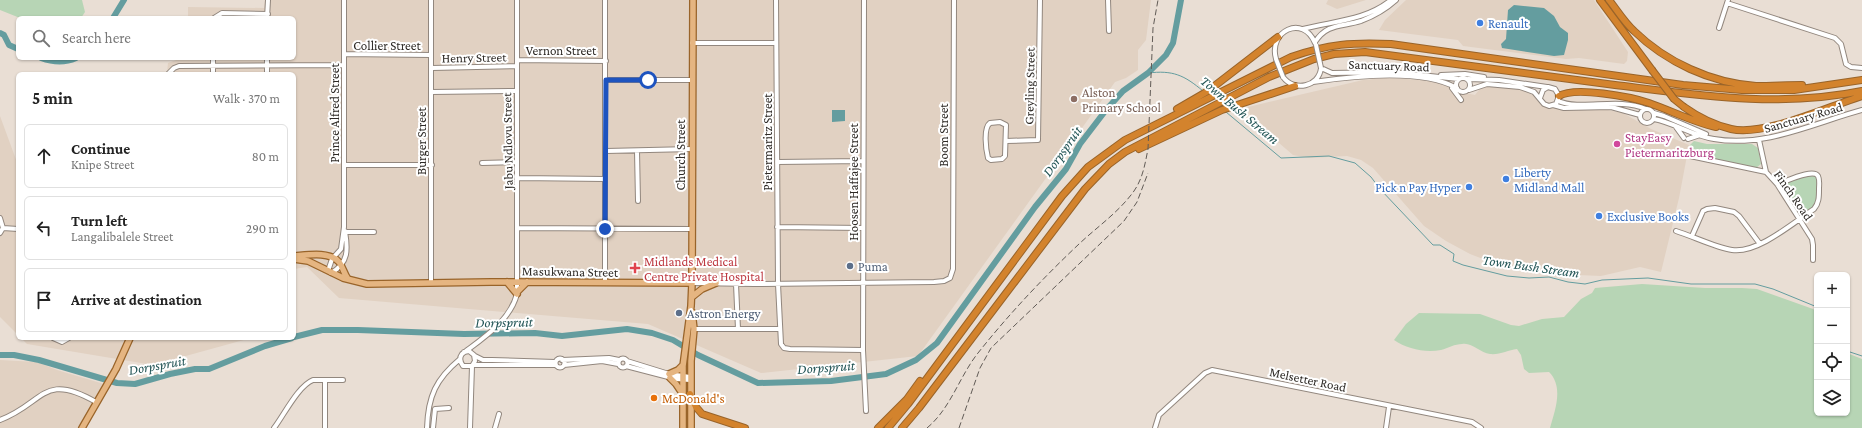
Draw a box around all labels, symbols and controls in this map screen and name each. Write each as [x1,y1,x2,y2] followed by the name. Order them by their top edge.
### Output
[16,16,296,60] search box
[1488,16,1529,31] place label: Renault
[1475,18,1485,28] marker: Renault
[30,27,52,49] icon: search
[62,30,131,46] text: Search here
[353,38,421,53] street label: Collier Street
[526,43,597,58] street label: Vernon Street
[1021,47,1038,125] street label: Greyling Street
[441,49,507,66] street label: Henry Street
[1348,57,1430,74] street label: Sanctuary Road
[327,63,342,163] street label: Prince Alfred Street
[639,71,657,89] route start
[1198,73,1282,147] water label: Town Bush Stream
[1082,85,1161,115] place label: Alston Primary School
[32,89,73,108] text: 5 min
[213,91,280,106] text: Walk · 370 m
[499,92,516,191] street label: Jabu Ndlovu Street
[760,93,775,191] street label: Pietermaritz Street
[1069,94,1079,104] marker: Alston Primary School
[1762,99,1844,136] street label: Sanctuary Road
[936,103,951,167] street label: Boom Street
[414,106,429,175] street label: Burger Street
[673,119,688,191] street label: Church Street
[1039,122,1086,179] water label: Dorpspruit
[846,123,862,241] street label: Hoosen Haffajee Street
[1625,130,1714,160] place label: StayEasy Pietermaritzburg
[1612,139,1622,149] marker: StayEasy Pietermaritzburg
[71,141,130,157] text: Continue
[33,145,55,167] icon: ahead
[252,149,279,164] text: 80 m
[71,157,134,172] text: Knipe Street
[1514,165,1585,195] place label: Liberty Midland Mall
[1771,167,1816,223] street label: Finch Road
[1501,174,1511,184] marker: Liberty Midland Mall
[1375,180,1461,195] place label: Pick n Pay Hyper
[1464,182,1474,192] marker: Pick n Pay Hyper
[1607,209,1689,224] place label: Exclusive Books
[1594,211,1604,221] marker: Exclusive Books
[71,213,127,229] text: Turn left
[33,217,55,239] icon: left
[596,220,614,238] route end
[246,221,279,236] text: 290 m
[71,229,173,244] text: Langalibalele Street
[1482,251,1580,281] water label: Town Bush Stream
[644,254,764,284] place label: Midlands Medical Centre Private Hospital
[858,259,888,274] place label: Puma
[845,261,855,271] marker: Puma
[629,262,641,274] marker: Midlands Medical Centre Private Hospital
[522,263,619,280] street label: Masukwana Street
[1814,272,1850,416] map controls
[1814,272,1850,308] button: +
[33,289,55,311] icon: arrive
[71,292,202,308] text: Arrive at destination
[687,306,761,321] place label: Astron Energy
[674,308,684,318] marker: Astron Energy
[1814,308,1850,344] button: −
[475,313,534,331] water label: Dorpspruit
[1814,344,1850,380] button: locate
[127,352,188,378] water label: Dorpspruit
[797,357,856,377] water label: Dorpspruit
[1268,364,1348,395] street label: Melsetter Road
[1814,380,1850,416] button: layers
[662,391,725,406] place label: McDonald's
[649,393,659,403] marker: McDonald's

